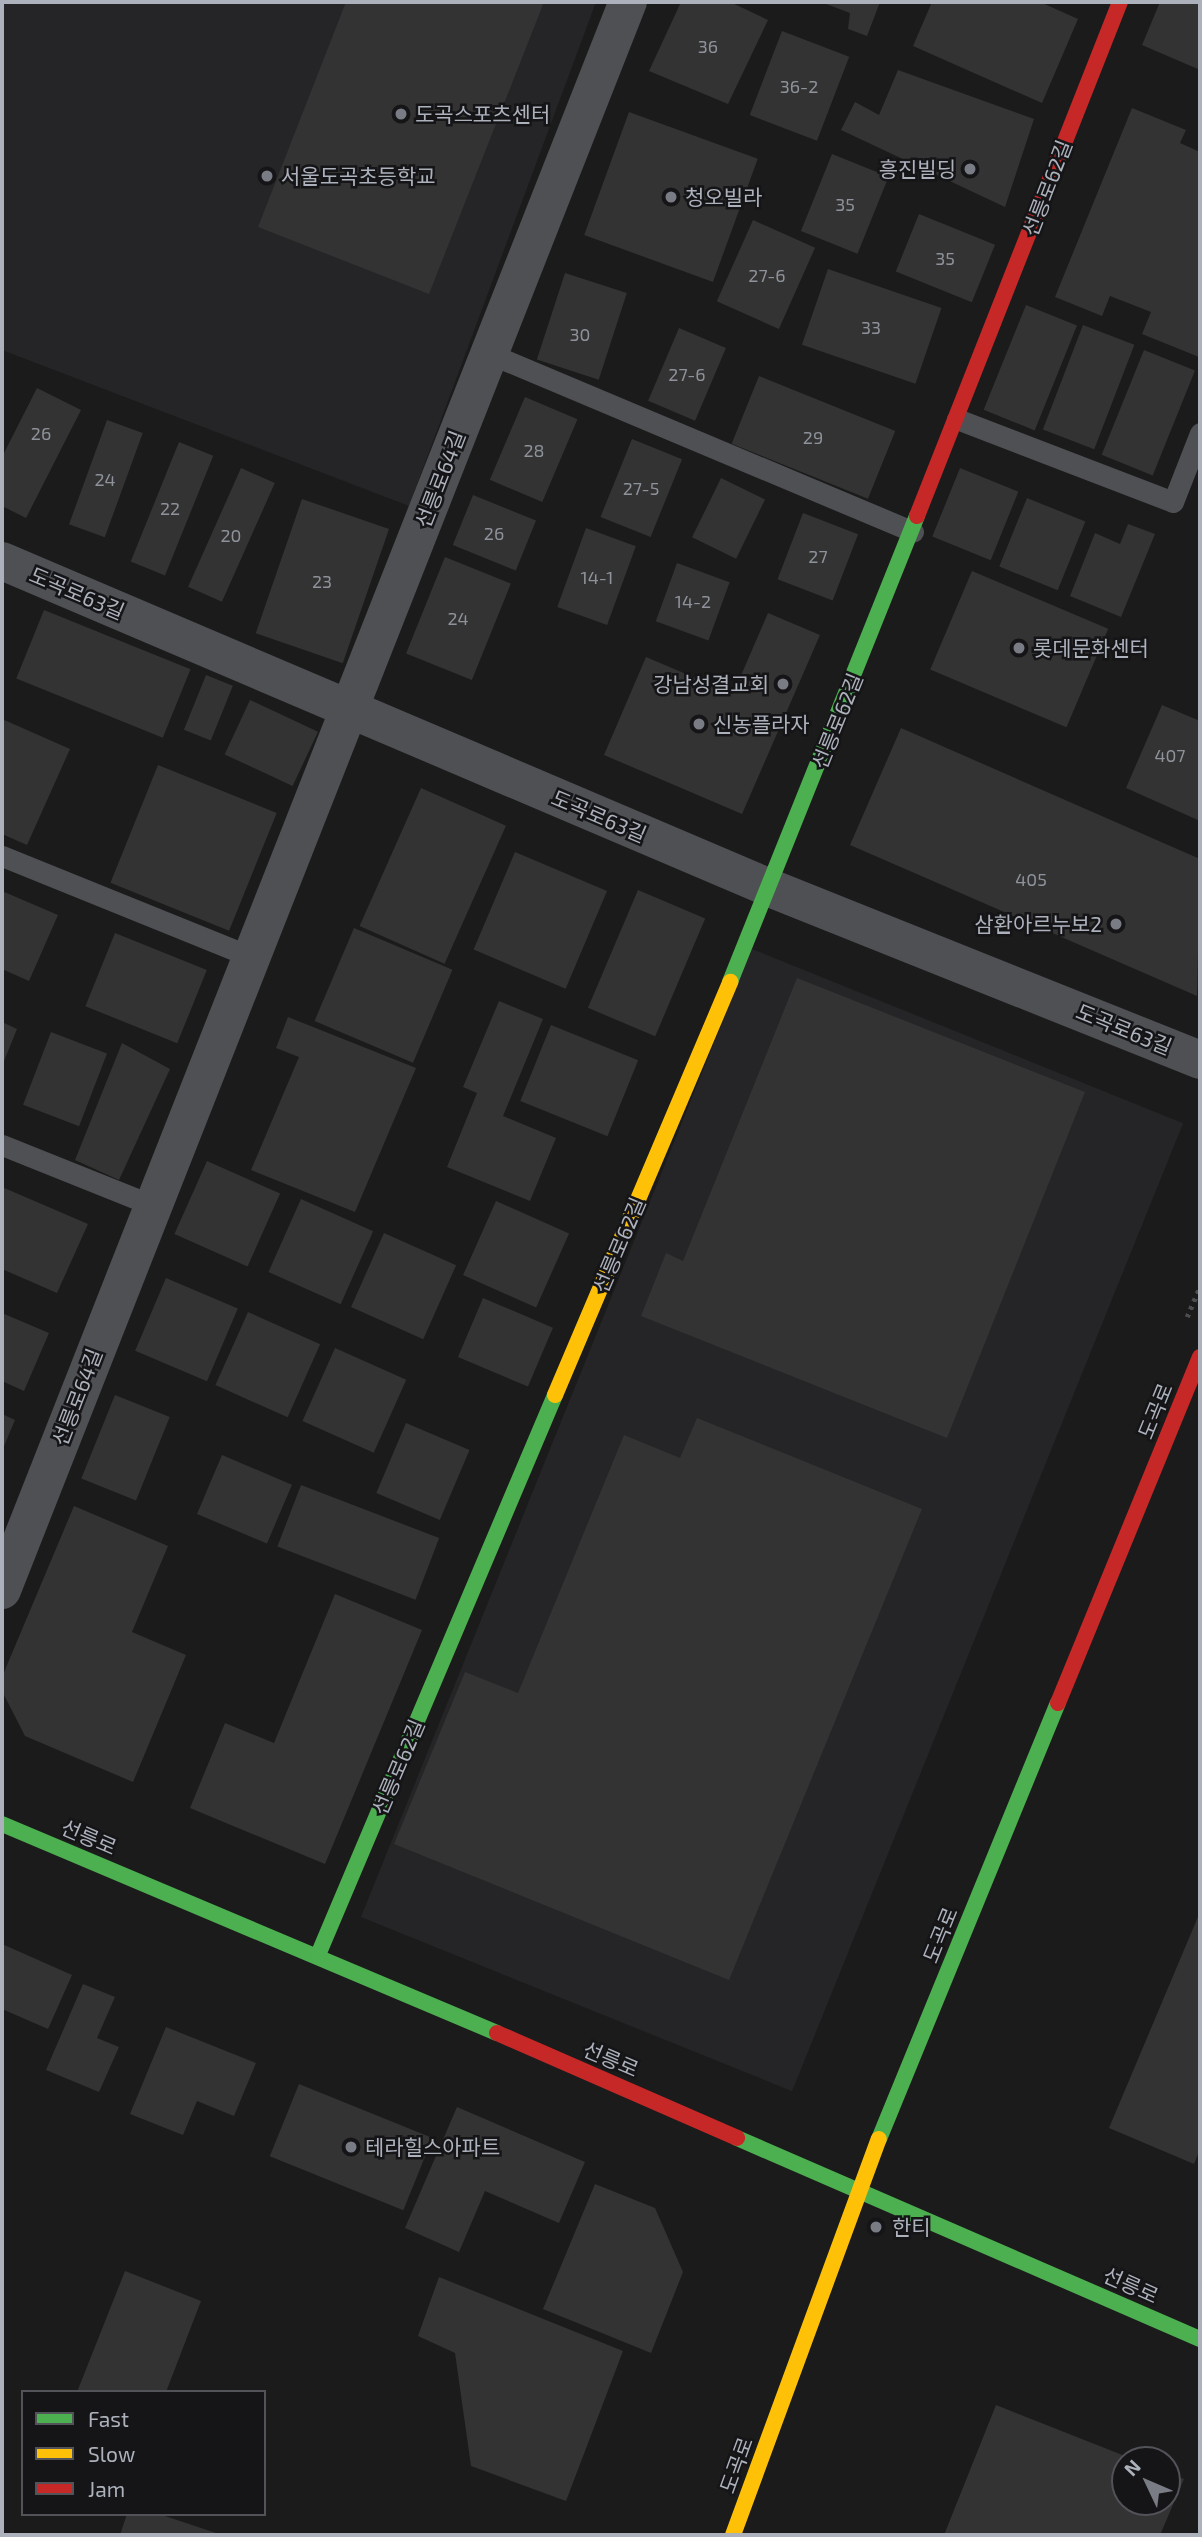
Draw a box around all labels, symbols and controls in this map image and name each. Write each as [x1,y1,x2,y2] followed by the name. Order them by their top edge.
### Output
[698,35,718,57] house number: 36
[780,75,818,97] house number: 36-2
[415,101,550,127] place label: 도곡스포츠센터
[393,106,409,122] marker: 도곡스포츠센터
[1017,136,1077,240] street label: 선릉로62길
[879,156,956,182] place label: 흥진빌딩
[962,161,978,177] marker: 흥진빌딩
[281,163,436,189] place label: 서울도곡초등학교
[259,168,275,184] marker: 서울도곡초등학교
[685,184,762,210] place label: 청오빌라
[663,189,679,205] marker: 청오빌라
[835,193,855,215] house number: 35
[935,247,955,269] house number: 35
[748,264,786,286] house number: 27-6
[861,316,881,338] house number: 33
[570,323,590,345] house number: 30
[668,363,706,385] house number: 27-6
[31,422,51,444] house number: 26
[803,426,823,448] house number: 29
[410,427,470,531] street label: 선릉로64길
[523,439,545,461] house number: 28
[94,468,116,490] house number: 24
[623,477,659,499] house number: 27-5
[160,497,180,519] house number: 22
[484,522,504,544] house number: 26
[221,524,241,546] house number: 20
[808,545,828,567] house number: 27
[26,562,128,624] street label: 도곡로63길
[581,566,613,588] house number: 14-1
[312,570,332,592] house number: 23
[675,590,711,612] house number: 14-2
[447,607,469,629] house number: 24
[1033,635,1149,661] place label: 롯데문화센터
[1011,640,1027,656] marker: 롯데문화센터
[806,669,868,773] street label: 선릉로62길
[653,671,769,697] place label: 강남성결교회
[775,676,791,692] marker: 강남성결교회
[713,711,810,737] place label: 신농플라자
[691,716,707,732] marker: 신농플라자
[1154,744,1186,766] house number: 407
[548,785,650,847] street label: 도곡로63길
[1015,868,1047,890] house number: 405
[974,911,1102,937] place label: 삼환아르누보2
[1108,916,1124,932] marker: 삼환아르누보2
[1072,998,1176,1060] street label: 도곡로63길
[588,1194,650,1296] street label: 선릉로62길
[47,1345,107,1449] street label: 선릉로64길
[1132,1379,1178,1443] street label: 도곡로
[367,1716,429,1818] street label: 선릉로62길
[57,1814,121,1860] street label: 선릉로
[917,1903,963,1967] street label: 도곡로
[579,2036,643,2082] street label: 선릉로
[365,2134,500,2160] place label: 테라힐스아파트
[343,2139,359,2155] marker: 테라힐스아파트
[892,2214,931,2240] place label: 한티
[866,2217,886,2237] marker: 한티
[1099,2262,1163,2308] street label: 선릉로
[21,2390,266,2516] legend
[88,2406,129,2431] text: Fast
[714,2433,758,2497] street label: 도곡로
[88,2441,135,2466] text: Slow
[1111,2446,1181,2516] north arrow
[1119,2455,1145,2480] text: N
[88,2476,125,2501] text: Jam

